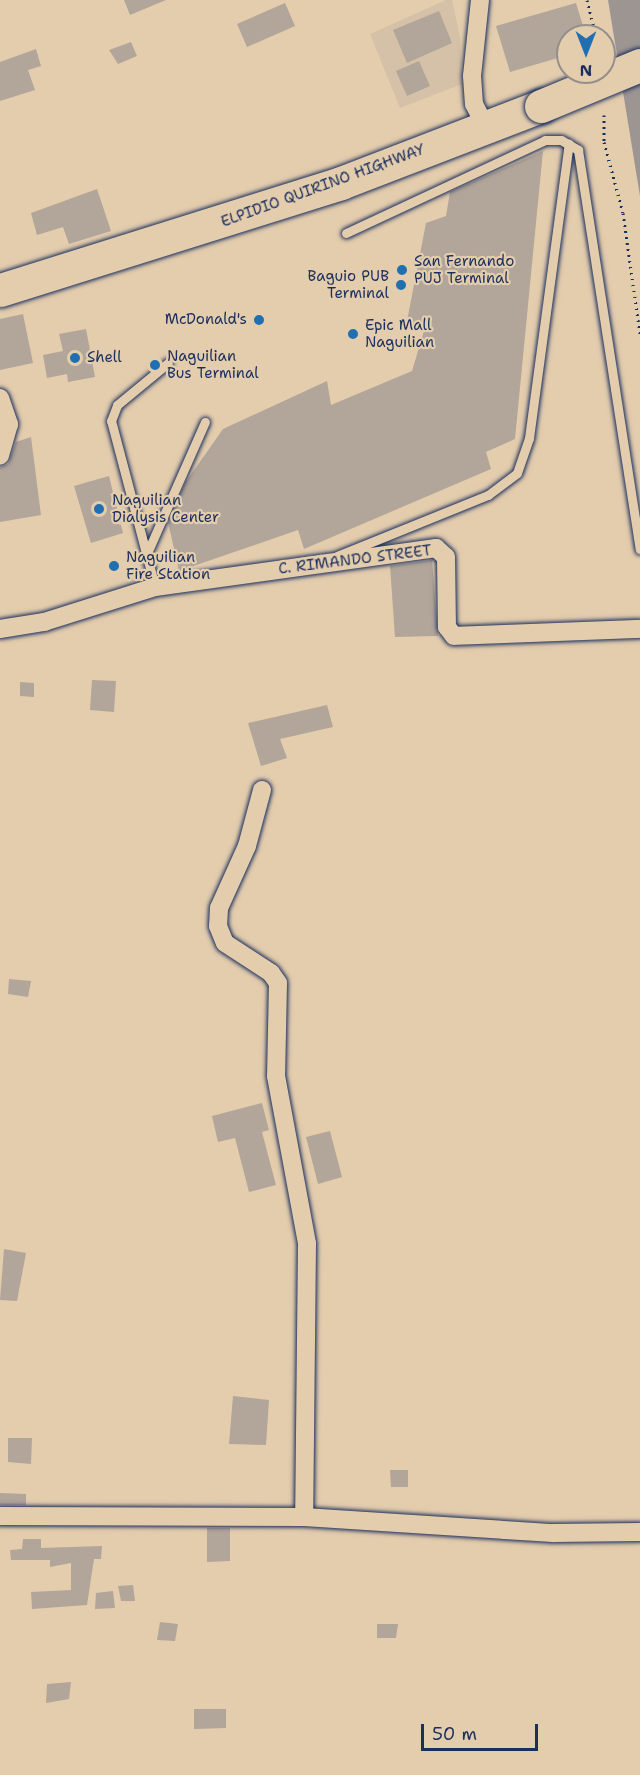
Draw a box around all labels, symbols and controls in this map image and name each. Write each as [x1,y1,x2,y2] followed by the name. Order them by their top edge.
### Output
[556,24,616,84] north arrow
[580,60,592,81] text: N
[219,141,427,231] street label: ELPIDIO QUIRINO HIGHWAY
[414,252,514,287] place label: San Fernando PUJ Terminal
[395,263,409,277] marker: San Fernando PUJ Terminal
[308,267,389,302] place label: Baguio PUB Terminal
[394,278,408,292] marker: Baguio PUB Terminal
[165,311,247,329] place label: McDonald's
[252,313,266,327] marker: McDonald's
[365,316,434,351] place label: Epic Mall Naguilian
[346,327,360,341] marker: Epic Mall Naguilian
[167,347,259,382] place label: Naguilian Bus Terminal
[87,349,122,367] place label: Shell
[68,351,82,365] marker: Shell
[148,358,162,372] marker: Naguilian Bus Terminal
[112,491,219,526] place label: Naguilian Dialysis Center
[90,500,108,518] marker: Naguilian Dialysis Center
[277,542,433,578] street label: C. RIMANDO STREET
[126,548,210,583] place label: Naguilian Fire Station
[107,559,121,573] marker: Naguilian Fire Station
[424,1712,541,1750] scale bar
[432,1722,477,1746] text: 50 m

